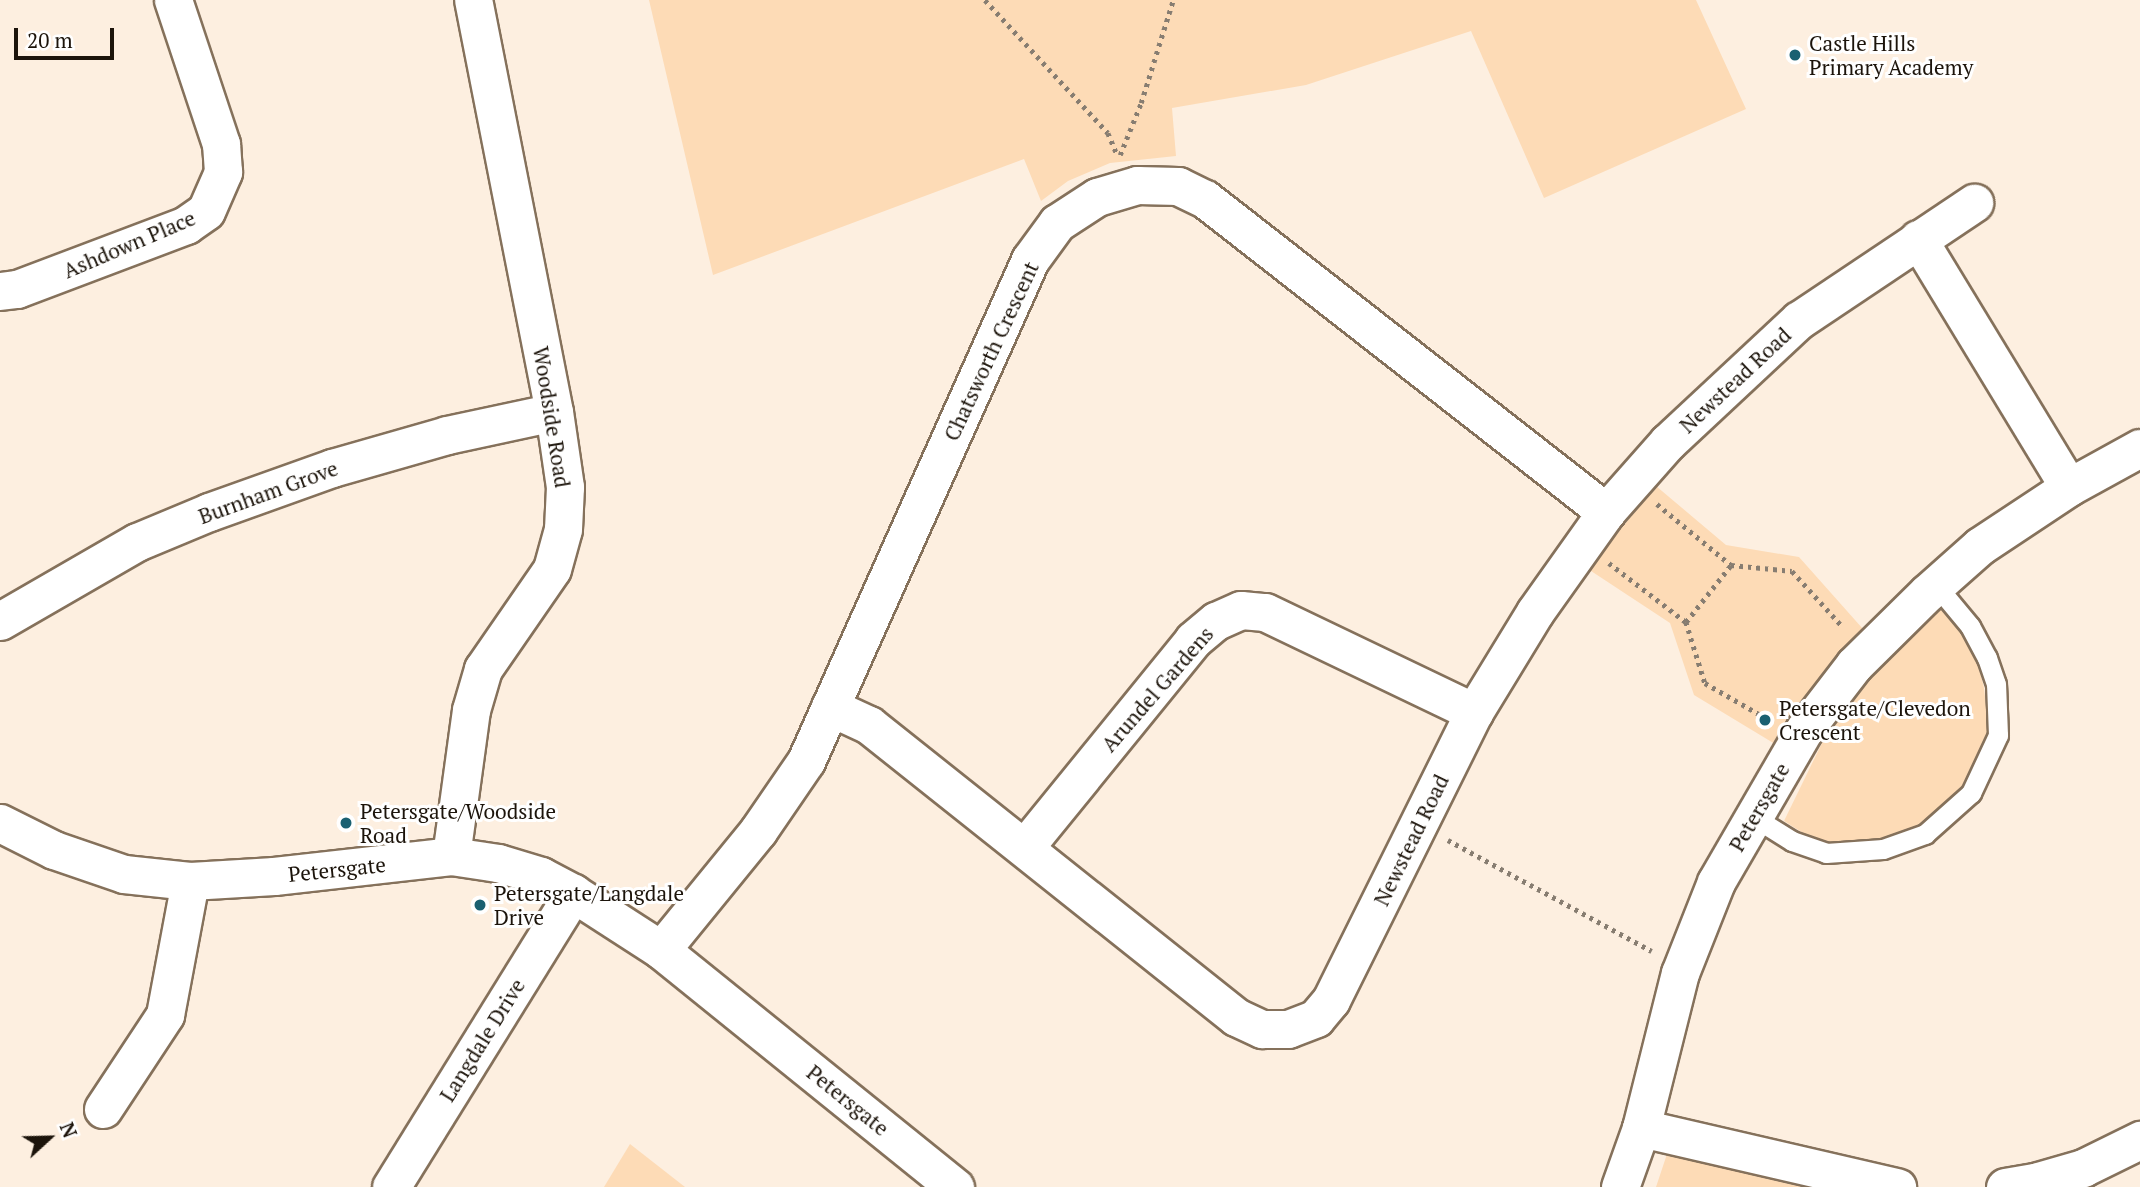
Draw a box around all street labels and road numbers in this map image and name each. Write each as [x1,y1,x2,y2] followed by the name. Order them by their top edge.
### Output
[59,205,199,283] street label: Ashdown Place
[938,257,1044,445] street label: Chatsworth Crescent
[1674,322,1796,438] street label: Newstead Road
[528,345,576,489] street label: Woodside Road
[195,455,341,529] street label: Burnham Grove
[1096,621,1218,757] street label: Arundel Gardens
[1724,758,1794,856] street label: Petersgate
[1368,770,1454,910] street label: Newstead Road
[287,851,387,887] street label: Petersgate
[434,974,530,1106] street label: Langdale Drive
[802,1059,894,1141] street label: Petersgate

